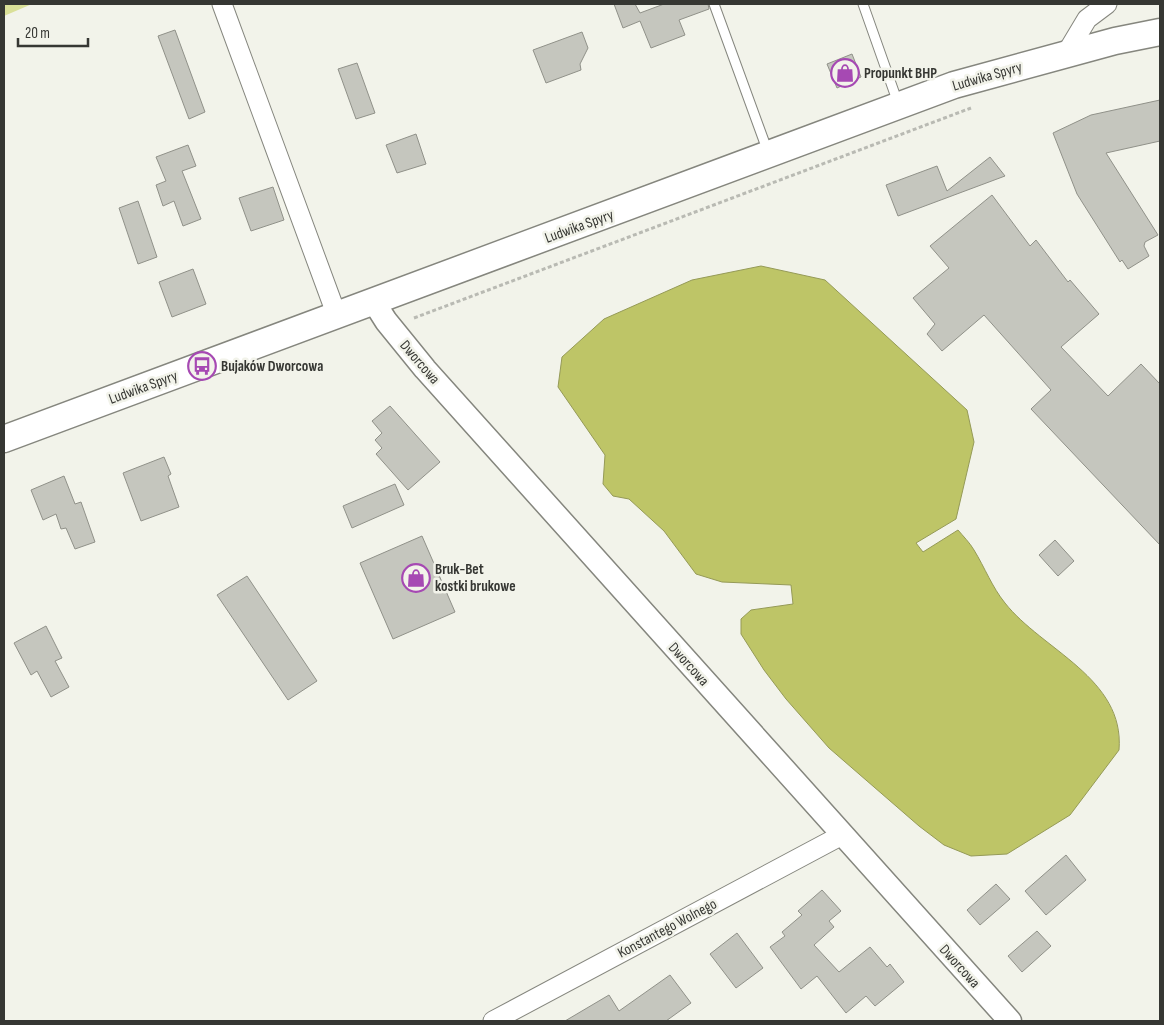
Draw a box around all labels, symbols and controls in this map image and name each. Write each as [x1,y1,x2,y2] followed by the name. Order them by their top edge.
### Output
[18,15,88,47] scale bar
[25,24,50,43] text: 20 m
[950,57,1024,95] street label: Ludwika Spyry
[830,58,860,88] shop icon: Propunkt BHP
[864,64,937,83] place label: Propunkt BHP
[542,205,616,248] street label: Ludwika Spyry
[395,336,444,388] street label: Dworcowa
[187,351,217,381] bus stop icon: Bujaków Dworcowa
[221,357,323,376] place label: Bujaków Dworcowa
[106,366,180,409] street label: Ludwika Spyry
[435,560,516,596] place label: Bruk-Bet kostki brukowe
[401,563,431,593] shop icon: Bruk-Bet kostki brukowe
[664,639,713,690] street label: Dworcowa
[614,894,720,963] street label: Konstantego Wolnego
[935,941,984,992] street label: Dworcowa

